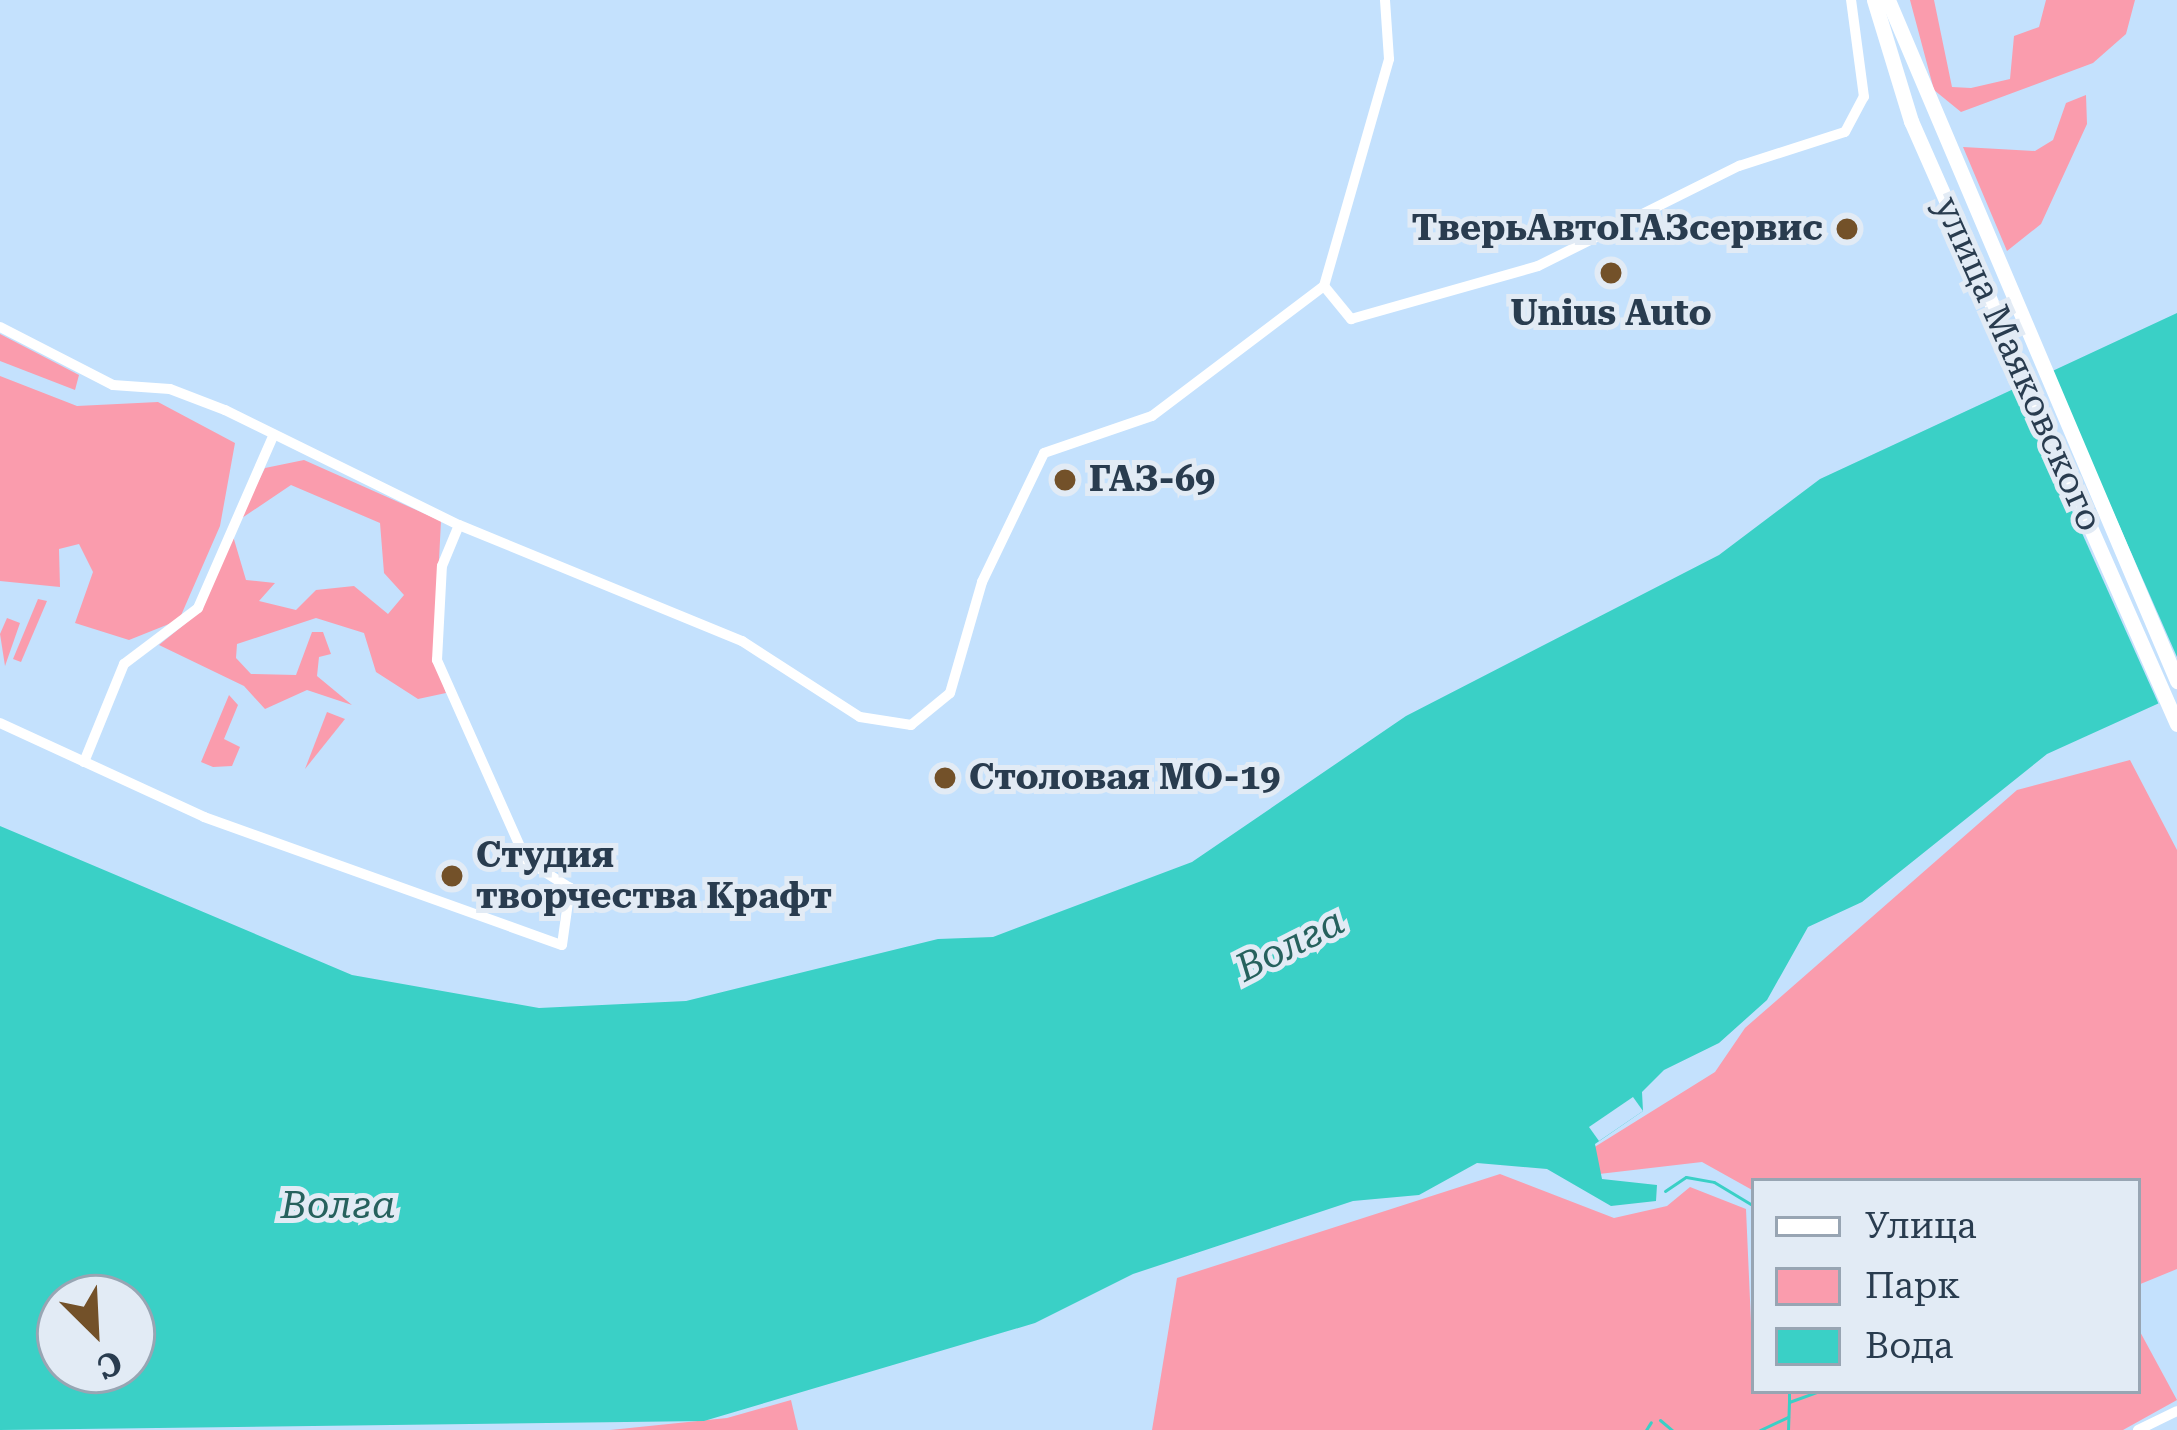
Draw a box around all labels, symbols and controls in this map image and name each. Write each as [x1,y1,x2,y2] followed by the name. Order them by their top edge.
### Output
[1925,190,2111,538] street label: улица Маяковского
[1412,207,1823,251] place label: ТверьАвтоГАЗсервис
[1834,216,1860,242] marker: ТверьАвтоГАЗсервис
[1598,260,1624,286] marker: Unius Auto
[1510,292,1712,336] place label: Unius Auto
[1089,458,1215,502] place label: ГАЗ-69
[1052,467,1078,493] marker: ГАЗ-69
[969,756,1280,800] place label: Столовая МО-19
[932,765,958,791] marker: Столовая МО-19
[476,833,832,918] place label: Студия творчества Крафт
[439,863,465,889] marker: Студия творчества Крафт
[1228,898,1352,992] water label: Волга
[1751,1178,2141,1394] legend
[281,1182,395,1228] water label: Волга
[1865,1205,1977,1247] text: Улица
[1865,1265,1960,1307] text: Парк
[36,1274,156,1394] north arrow
[1865,1325,1953,1367] text: Вода
[91,1342,128,1387] text: С

